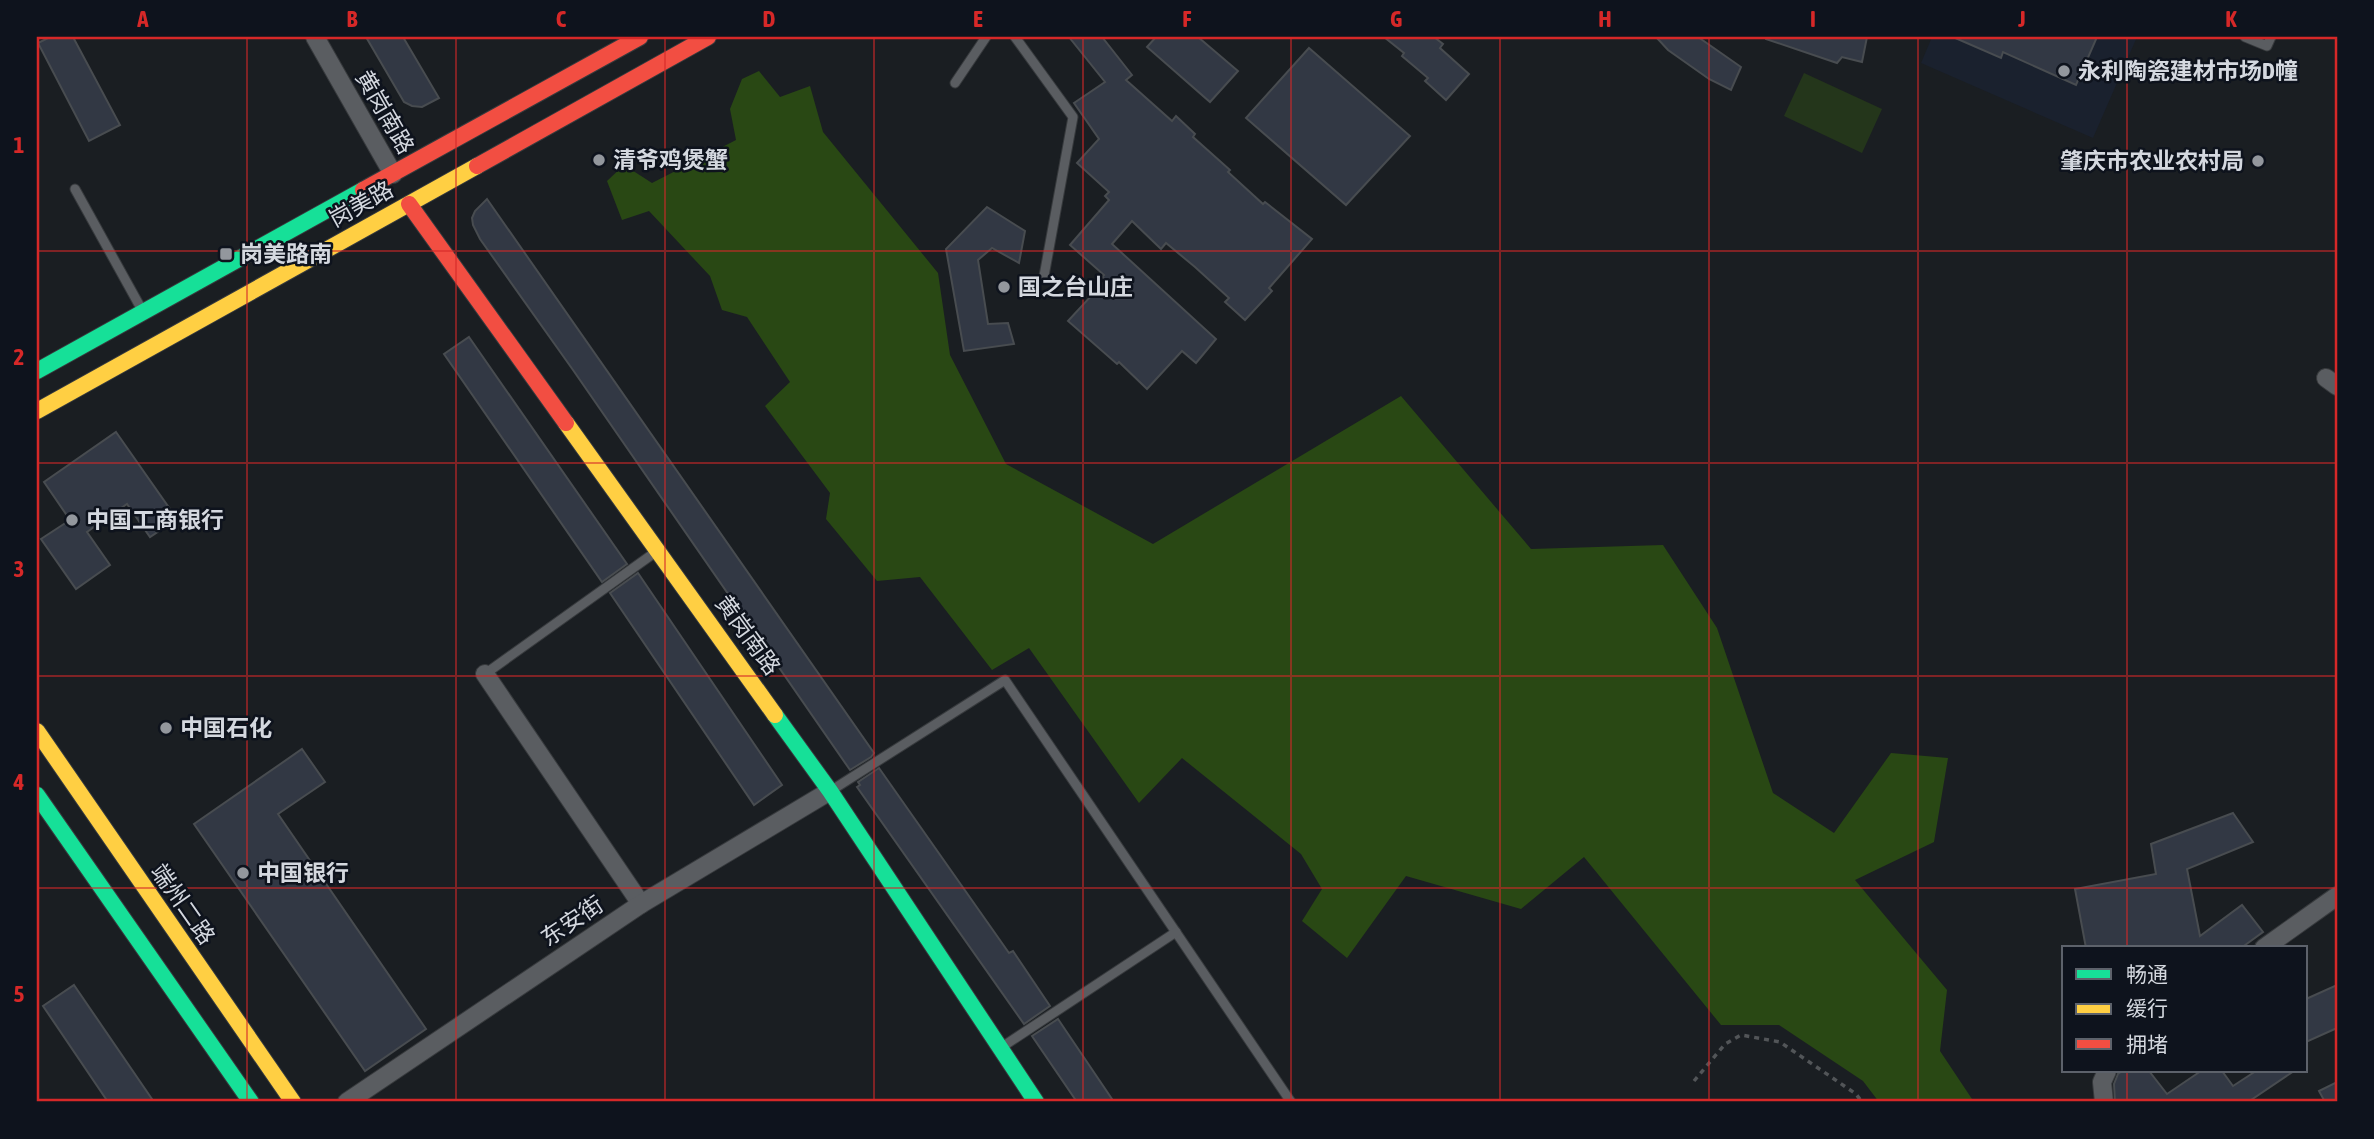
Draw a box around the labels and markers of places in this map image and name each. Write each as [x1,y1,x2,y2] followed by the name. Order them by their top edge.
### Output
[2078,58,2298,84] place label: 永利陶瓷建材市场D幢
[2056,63,2072,79] marker: 永利陶瓷建材市场D幢
[613,147,728,173] place label: 清爷鸡煲蟹
[2060,148,2244,174] place label: 肇庆市农业农村局
[591,152,607,168] marker: 清爷鸡煲蟹
[2250,153,2266,169] marker: 肇庆市农业农村局
[240,241,332,267] place label: 岗美路南
[218,246,234,262] marker: 岗美路南
[1018,274,1133,300] place label: 国之台山庄
[996,279,1012,295] marker: 国之台山庄
[86,507,224,533] place label: 中国工商银行
[64,512,80,528] marker: 中国工商银行
[180,715,272,741] place label: 中国石化
[158,720,174,736] marker: 中国石化
[257,860,349,886] place label: 中国银行
[235,865,251,881] marker: 中国银行

